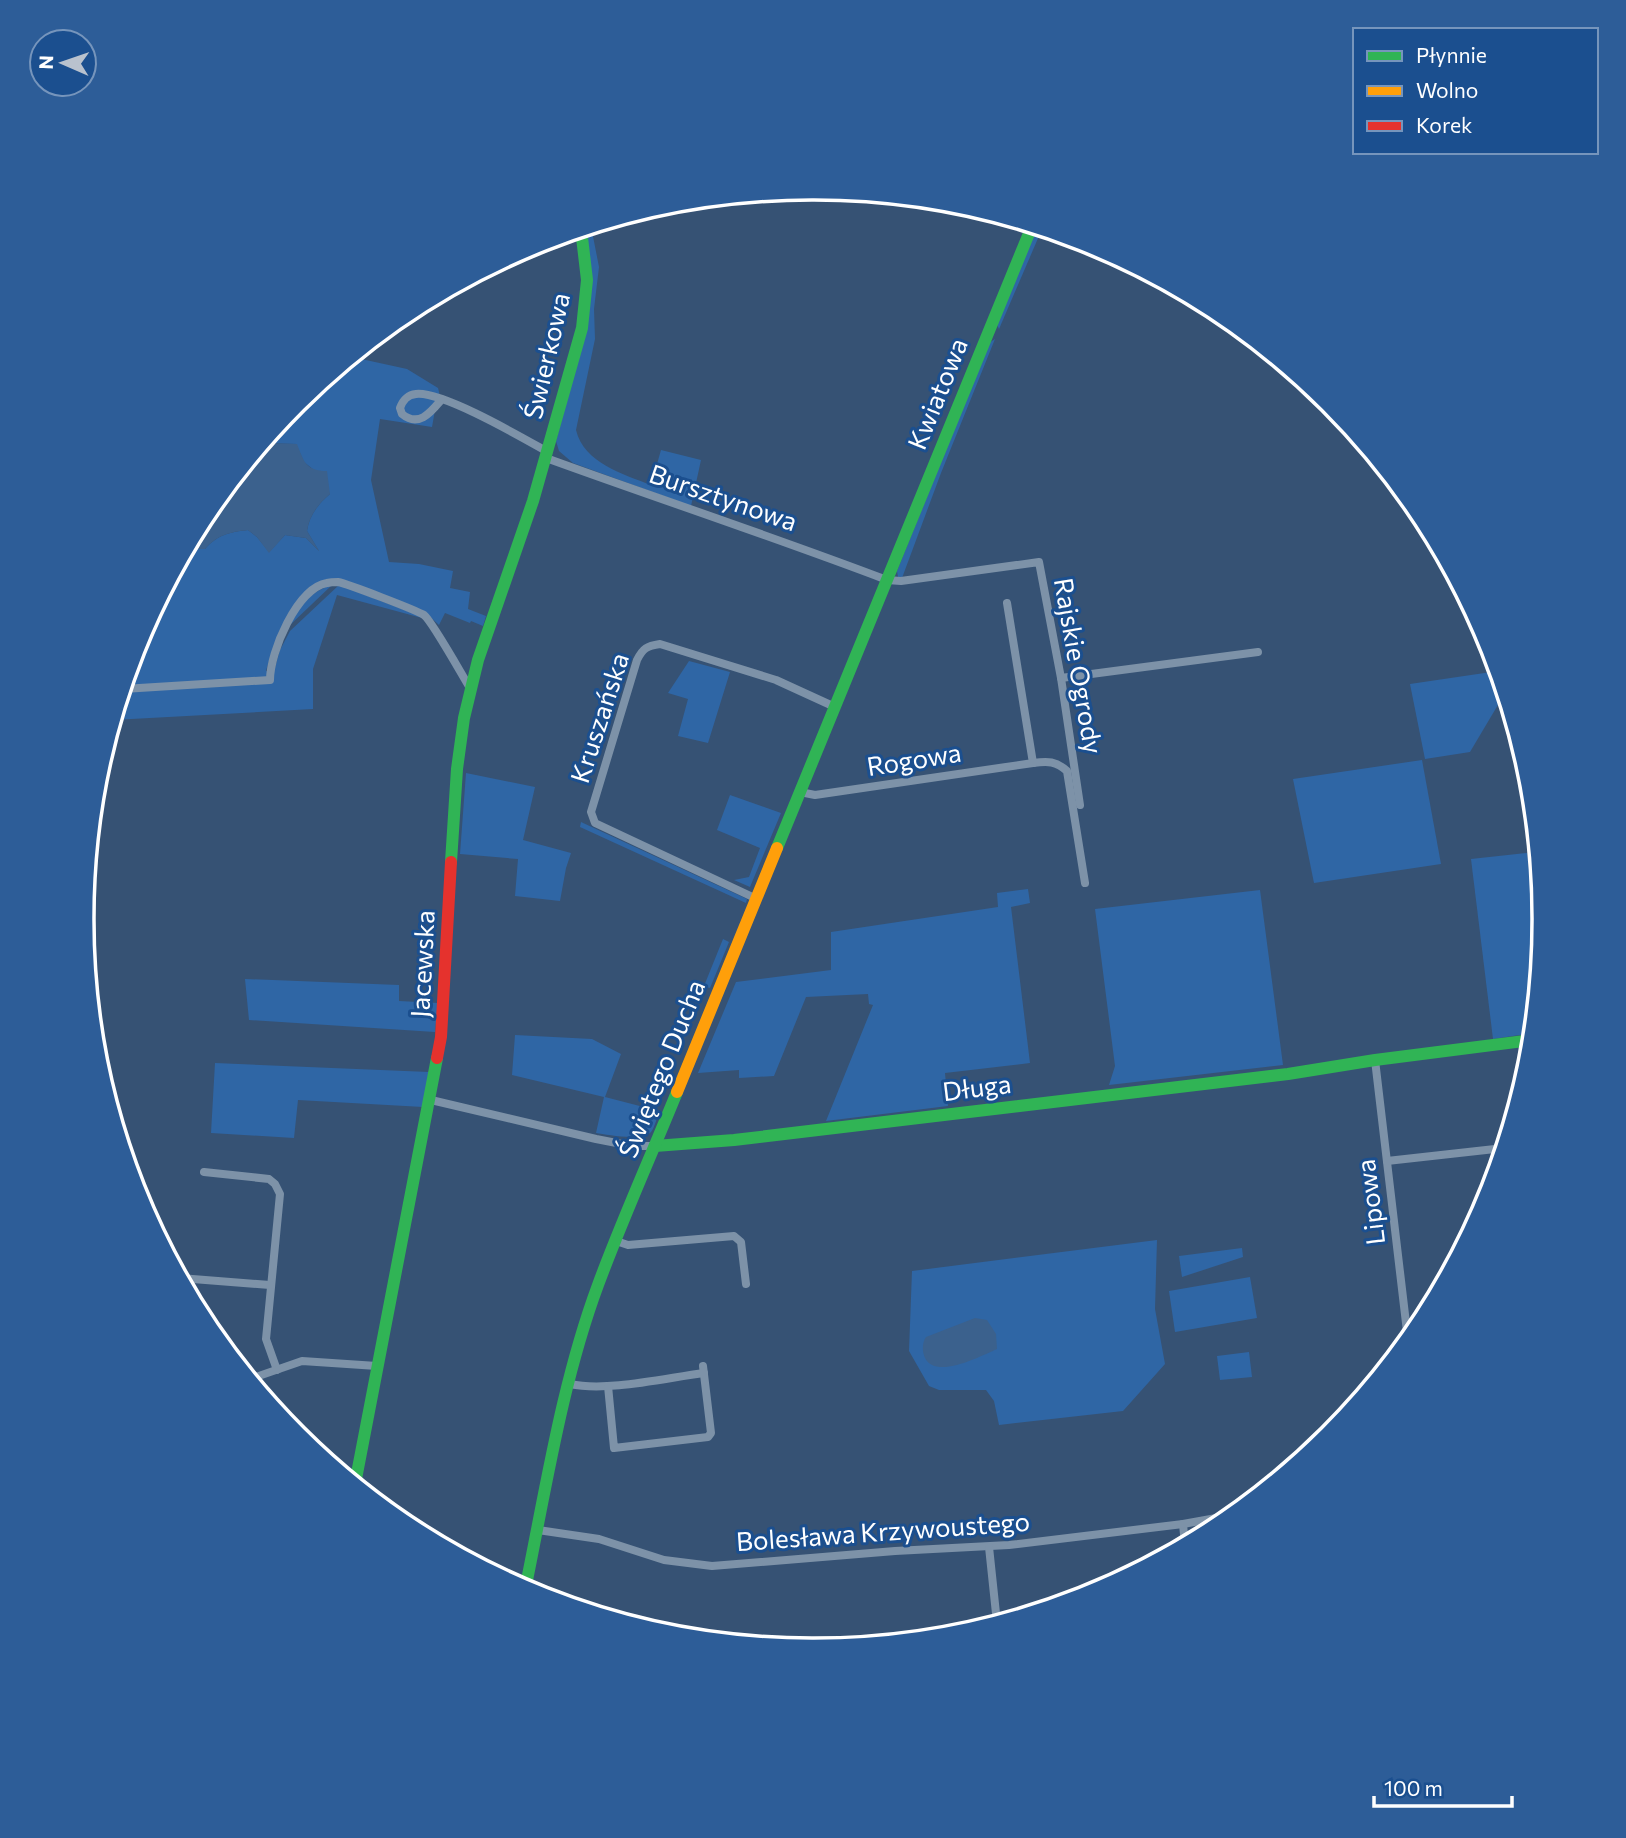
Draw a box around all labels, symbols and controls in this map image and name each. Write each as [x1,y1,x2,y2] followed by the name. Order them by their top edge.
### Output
[28,28,98,98] north arrow
[1353,28,1598,154] legend
[1416,42,1487,67] text: Płynnie
[34,55,57,70] text: N
[1416,77,1478,102] text: Wolno
[1416,112,1472,137] text: Korek
[516,289,575,422] street label: Świerkowa
[900,333,973,454] street label: Kwiatowa
[646,457,801,536] street label: Bursztynowa
[1049,575,1110,756] street label: Rajskie Ogrody
[563,648,634,787] street label: Kruszańska
[864,736,963,781] street label: Rogowa
[403,909,440,1018] street label: Jacewska
[611,975,710,1162] street label: Świętego Ducha
[941,1067,1013,1106] street label: Długa
[1349,1158,1390,1247] street label: Lipowa
[735,1505,1031,1556] street label: Bolesława Krzywoustego
[1374,1764,1512,1808] scale bar
[1384,1775,1443,1800] text: 100 m

